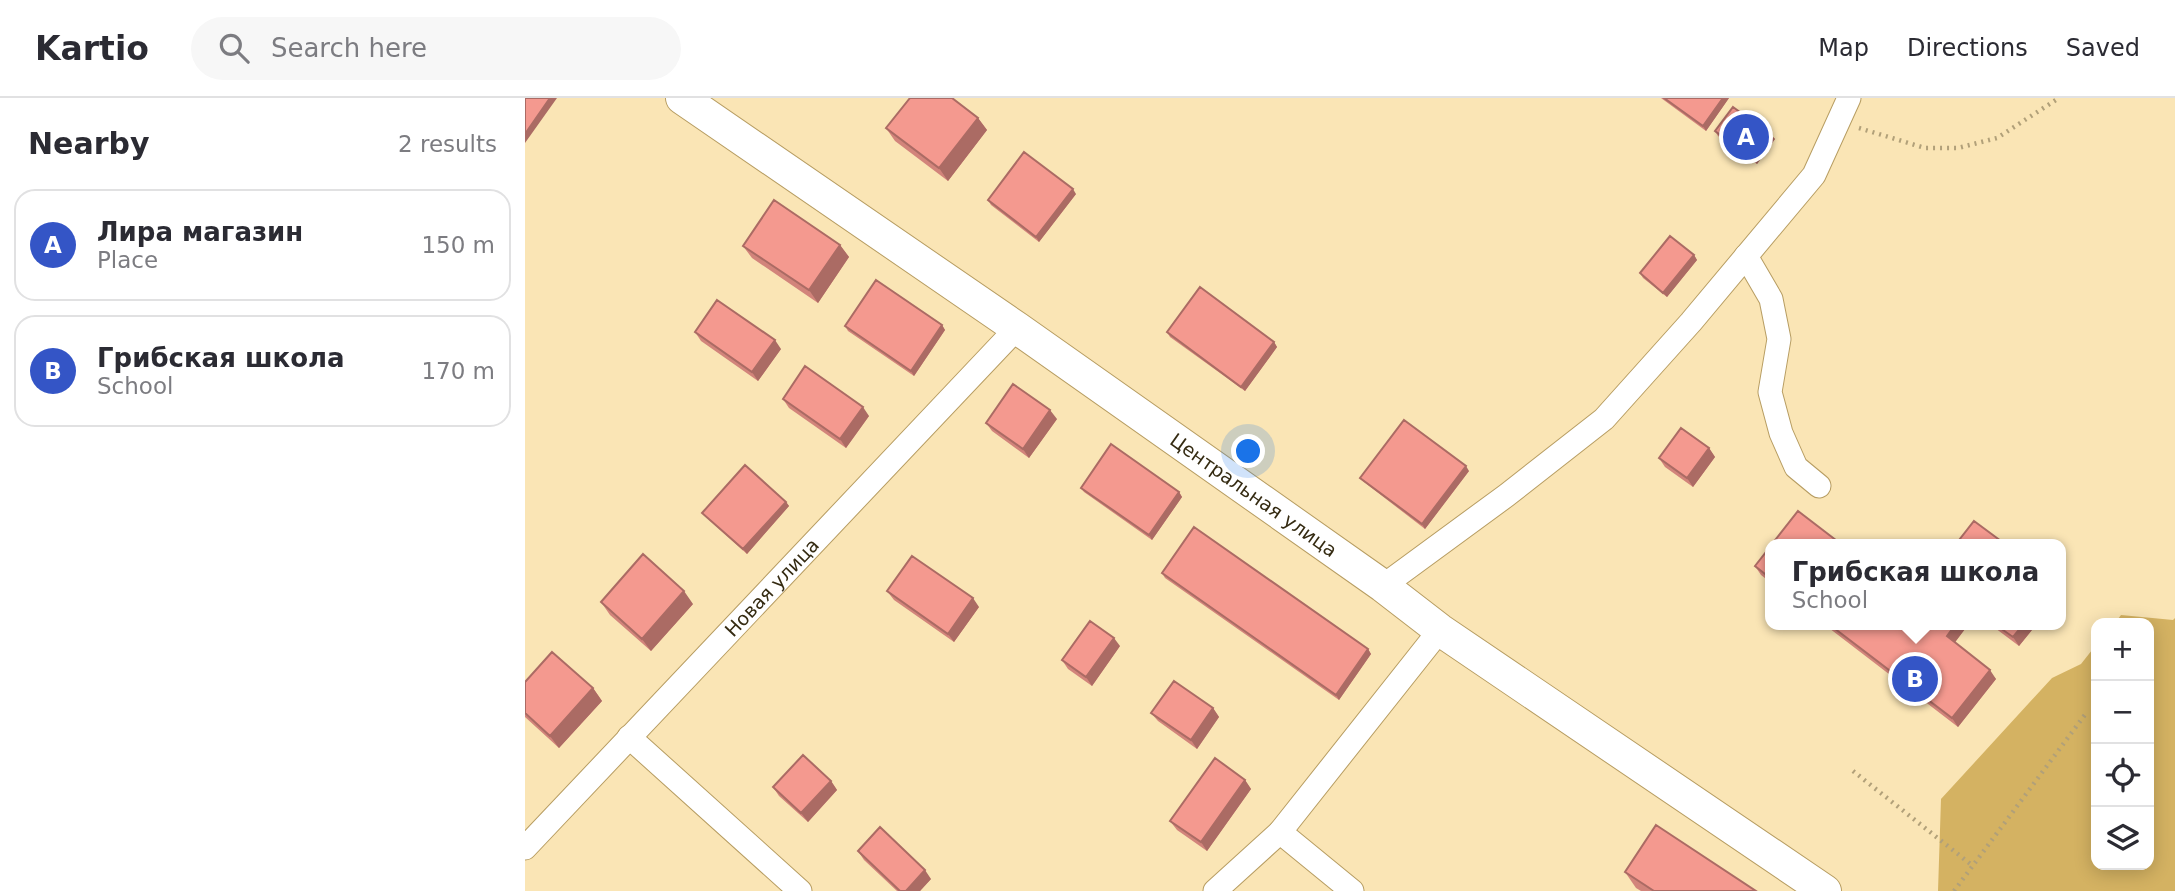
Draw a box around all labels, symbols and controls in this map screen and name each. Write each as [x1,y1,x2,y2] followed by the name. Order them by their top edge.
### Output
[191,17,681,80] search box
[35,29,149,68] text: Kartio
[215,29,253,67] icon: search
[271,33,427,63] text: Search here
[1818,34,1869,62] text: Map
[1907,34,2028,62] text: Directions
[2066,34,2140,62] text: Saved
[1723,111,1769,163] pin: A
[28,126,150,161] text: Nearby
[398,131,497,157] text: 2 results
[97,217,303,247] text: Лира магазин
[44,232,62,258] text: A
[421,232,495,258] text: 150 m
[97,247,158,273] text: Place
[97,343,345,373] text: Грибская школа
[44,358,62,384] text: B
[421,358,495,384] text: 170 m
[97,373,173,399] text: School
[1166,429,1341,561] street label: Центральная улица
[1231,434,1265,468] your location
[720,534,823,641] street label: Новая улица
[1765,539,2066,630] popup
[1792,557,2039,587] text: Грибская школа
[1792,587,1868,613] text: School
[2091,618,2154,870] map controls
[2091,618,2154,681] button: +
[1892,653,1938,705] pin: B
[2091,681,2154,744] button: −
[2091,744,2154,807] button: locate
[2091,807,2154,870] button: layers

